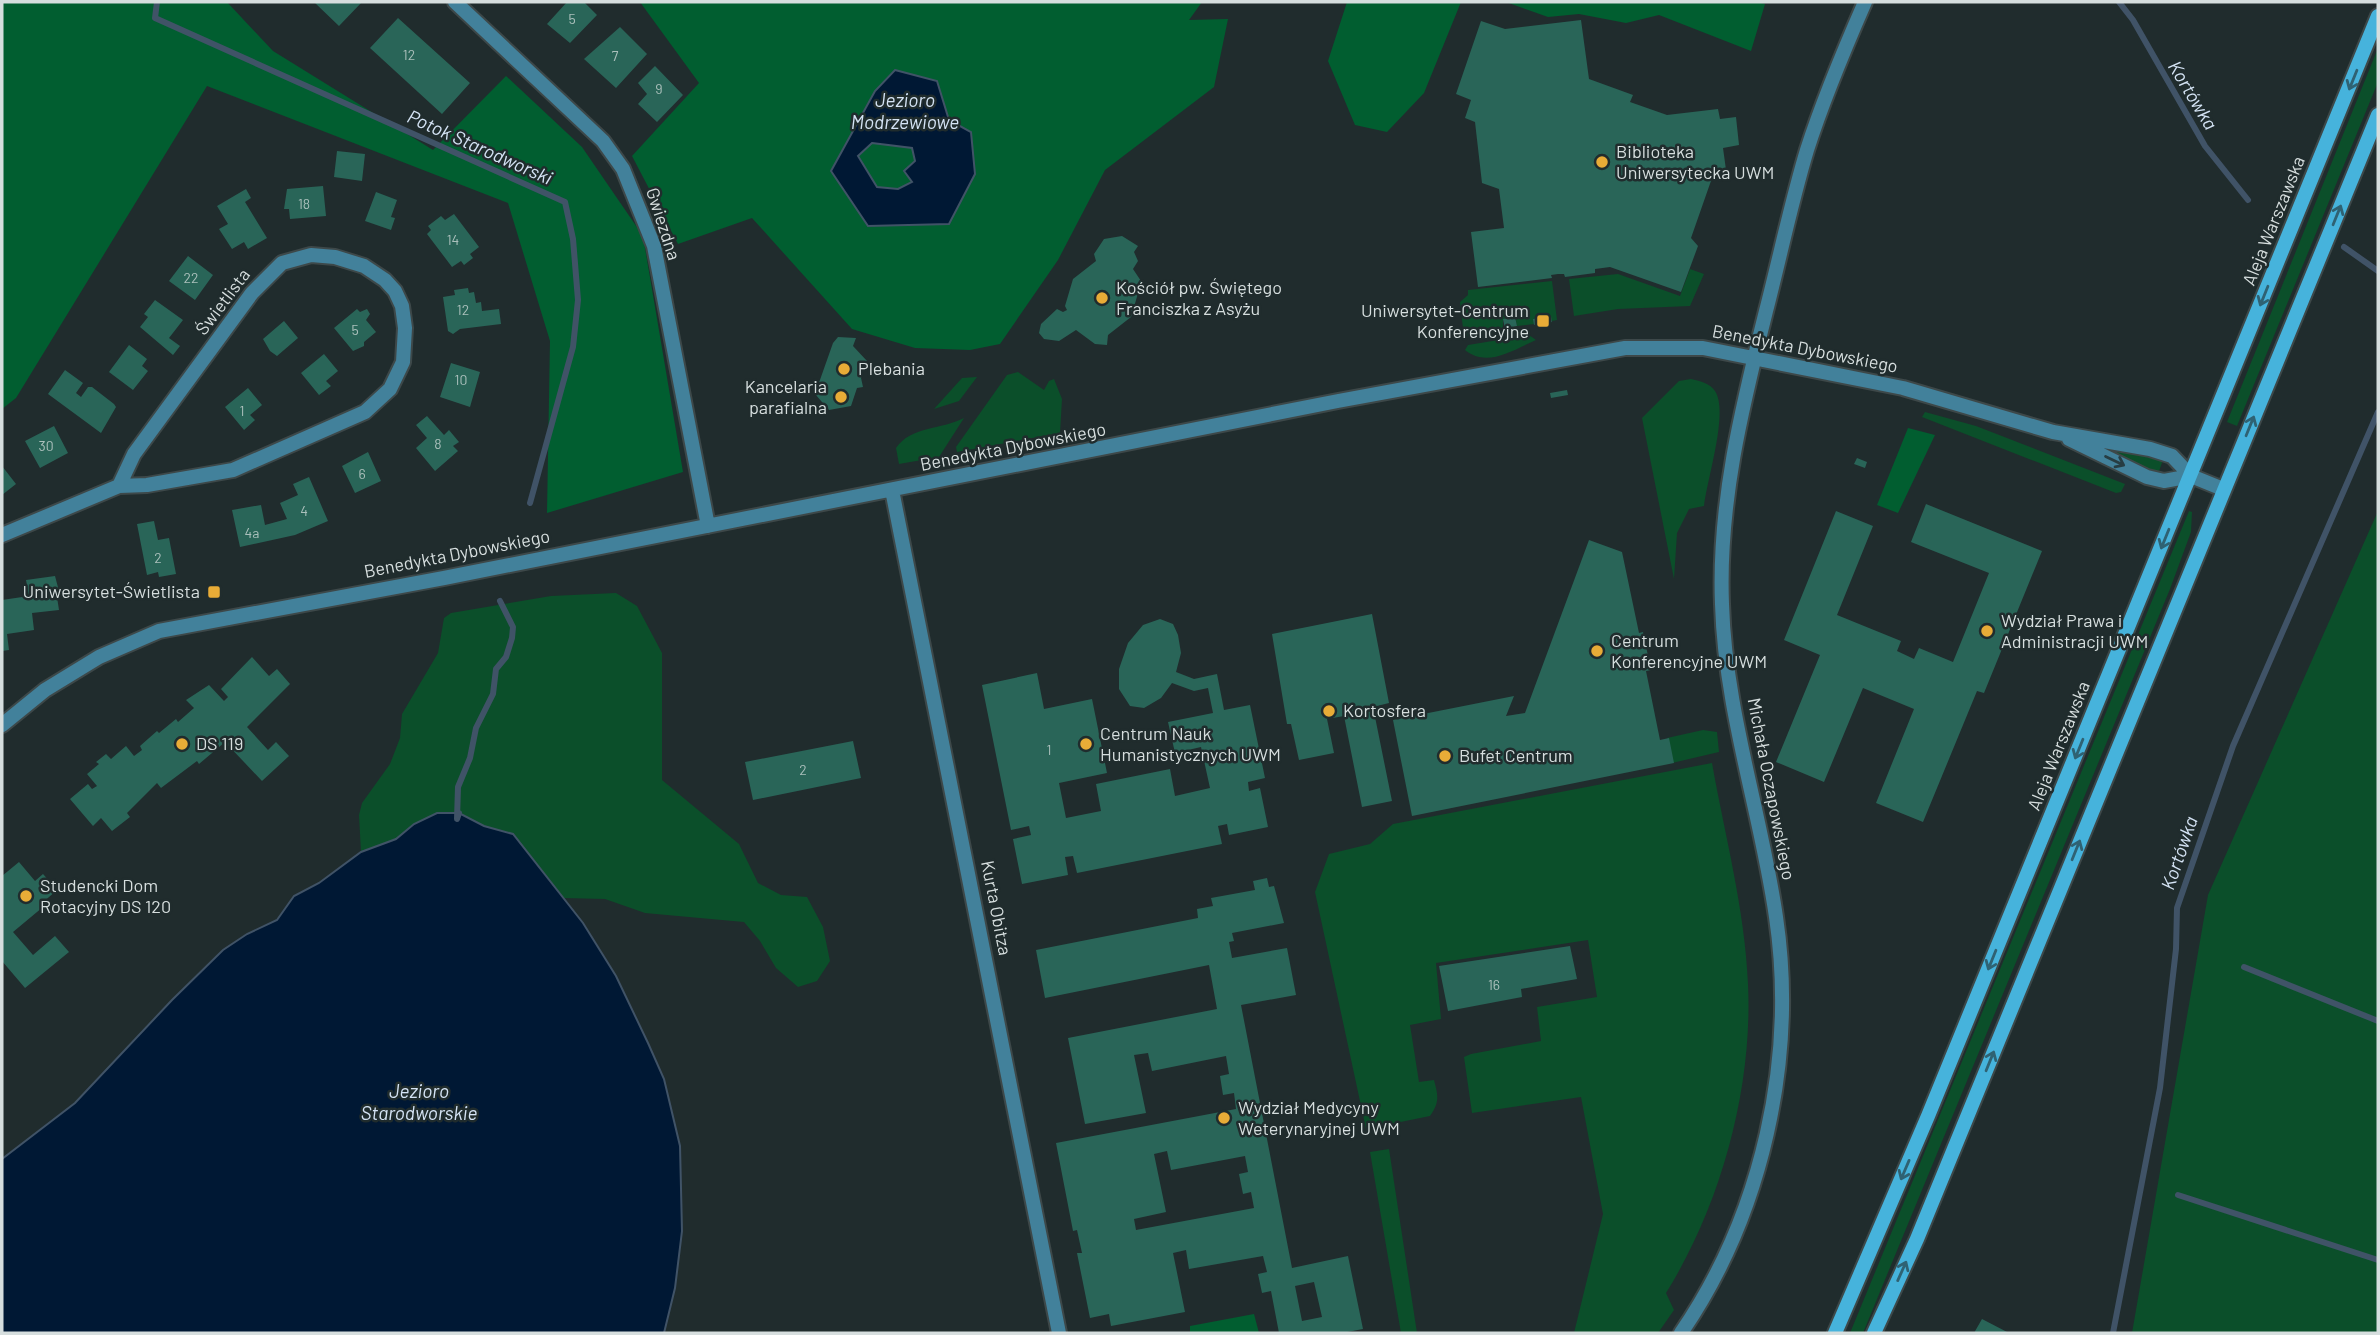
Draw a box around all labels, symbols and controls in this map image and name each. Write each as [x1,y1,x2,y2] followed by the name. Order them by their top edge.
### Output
[568,10,576,27] house number: 5
[403,46,415,63] house number: 12
[612,47,619,64] house number: 7
[2164,56,2223,133] water label: Kortówka
[2345,68,2358,90] one-way arrow
[655,80,663,97] house number: 9
[851,88,959,133] water label: Jezioro Modrzewiowe
[404,104,557,189] water label: Potok Starodworski
[1616,140,1774,183] place label: Biblioteka Uniwersytecka UWM
[2237,153,2309,288] street label: Aleja Warszawska
[1594,154,1610,170] marker: Biblioteka Uniwersytecka UWM
[642,185,686,263] street label: Gwiezdna
[298,195,310,212] house number: 18
[2331,205,2344,227] one-way arrow
[447,231,459,248] house number: 14
[190,264,254,339] street label: Świetlista
[183,269,199,286] house number: 22
[1116,276,1282,319] place label: Kościół pw. Świętego Franciszka z Asyżu
[2257,285,2270,307] one-way arrow
[1094,290,1110,306] marker: Kościół pw. Świętego Franciszka z Asyżu
[1361,299,1529,342] place label: Uniwersytet-Centrum Konferencyjne
[457,301,469,318] house number: 12
[1535,313,1551,329] marker: Uniwersytet-Centrum Konferencyjne
[1710,319,1900,377] street label: Benedykta Dybowskiego
[351,321,359,338] house number: 5
[858,357,925,379] place label: Plebania
[836,361,852,377] marker: Plebania
[455,371,467,388] house number: 10
[745,375,827,418] place label: Kancelaria parafialna
[833,389,849,405] marker: Kancelaria parafialna
[240,402,244,419] house number: 1
[2244,415,2257,437] one-way arrow
[918,417,1108,475] street label: Benedykta Dybowskiego
[434,435,442,452] house number: 8
[38,437,54,454] house number: 30
[2104,455,2125,469] one-way arrow
[358,465,366,482] house number: 6
[300,502,308,519] house number: 4
[245,524,259,541] house number: 4a
[362,524,552,582] street label: Benedykta Dybowskiego
[2158,528,2171,549] one-way arrow
[154,549,162,566] house number: 2
[23,580,200,602] place label: Uniwersytet-Świetlista
[206,584,222,600] marker: Uniwersytet-Świetlista
[2001,609,2149,652] place label: Wydział Prawa i Administracji UWM
[1979,623,1995,639] marker: Wydział Prawa i Administracji UWM
[1611,629,1767,672] place label: Centrum Konferencyjne UWM
[1589,643,1605,659] marker: Centrum Konferencyjne UWM
[2022,678,2094,813] street label: Aleja Warszawska
[1743,696,1800,882] street label: Michała Oczapowskiego
[1343,699,1426,721] place label: Kortosfera
[1321,703,1337,719] marker: Kortosfera
[1100,722,1281,765] place label: Centrum Nauk Humanistycznych UWM
[196,732,243,754] place label: DS 119
[174,736,190,752] marker: DS 119
[1078,736,1094,752] marker: Centrum Nauk Humanistycznych UWM
[2071,738,2084,760] one-way arrow
[1047,741,1051,758] house number: 1
[1459,744,1573,766] place label: Bufet Centrum
[1437,748,1453,764] marker: Bufet Centrum
[799,761,807,778] house number: 2
[2155,813,2202,893] water label: Kortówka
[2070,840,2083,862] one-way arrow
[977,859,1017,957] street label: Kurta Obitza
[40,874,171,917] place label: Studencki Dom Rotacyjny DS 120
[18,888,34,904] marker: Studencki Dom Rotacyjny DS 120
[1985,948,1998,970] one-way arrow
[1488,976,1500,993] house number: 16
[1984,1051,1997,1072] one-way arrow
[361,1079,477,1124] water label: Jezioro Starodworskie
[1238,1096,1400,1139] place label: Wydział Medycyny Weterynaryjnej UWM
[1216,1110,1232,1126] marker: Wydział Medycyny Weterynaryjnej UWM
[1898,1159,1911,1180] one-way arrow
[1896,1261,1909,1282] one-way arrow

